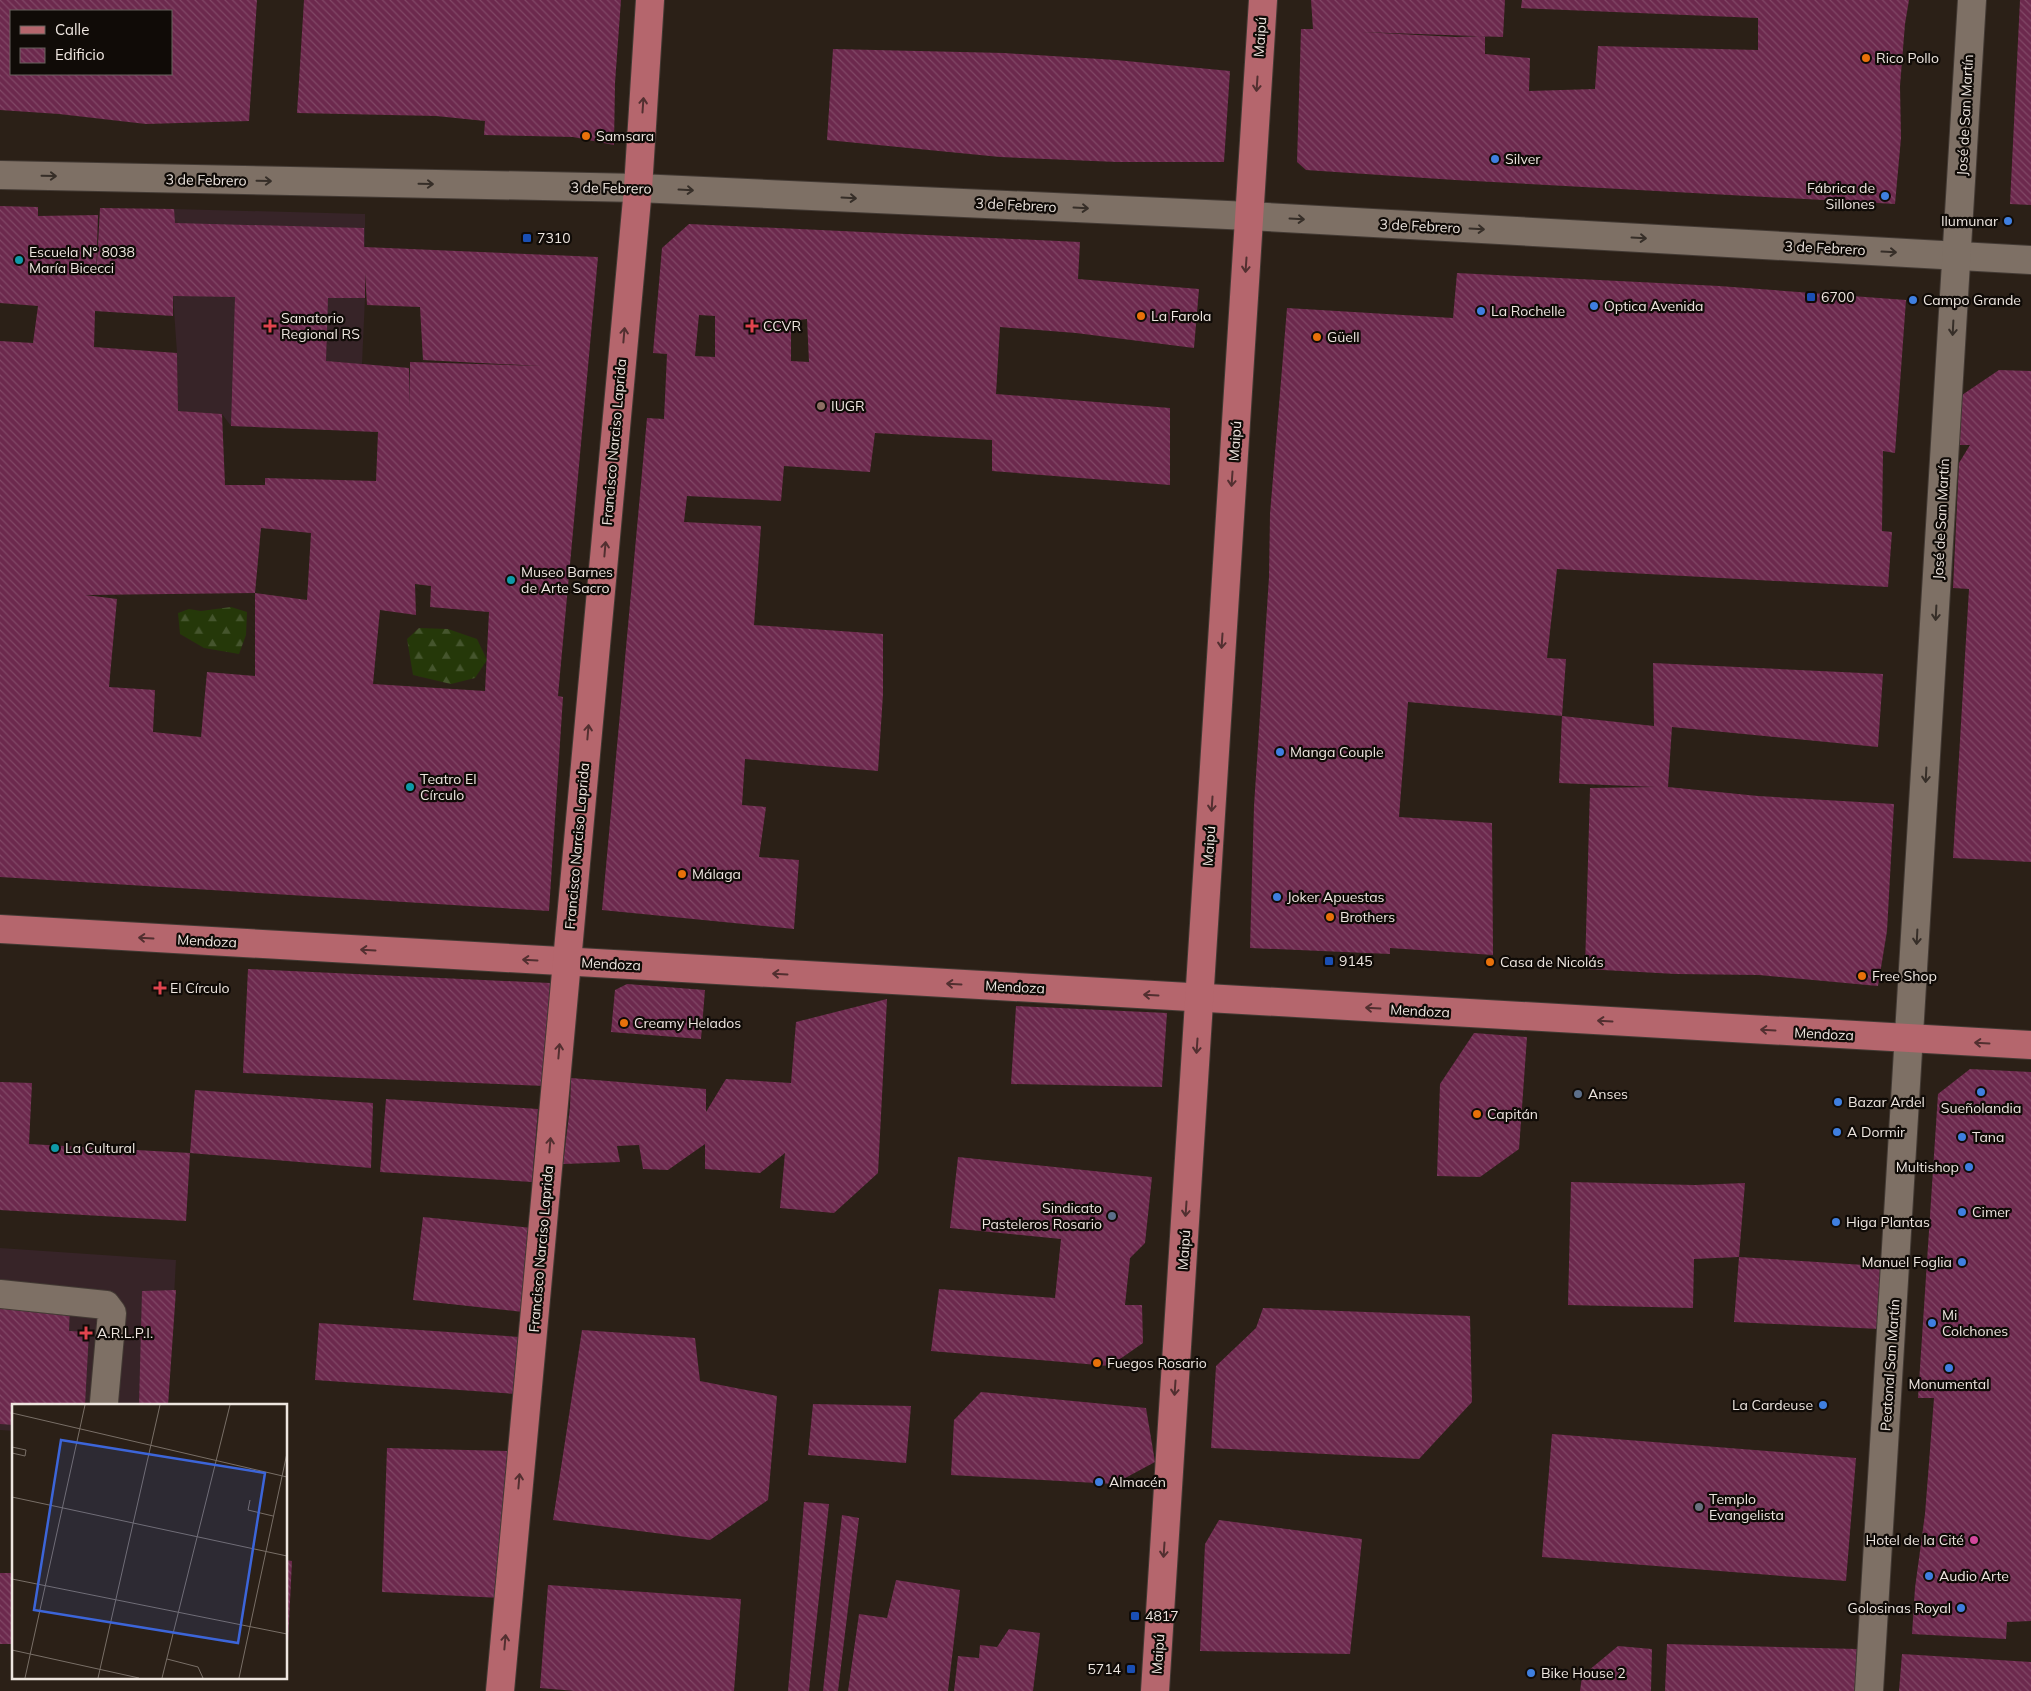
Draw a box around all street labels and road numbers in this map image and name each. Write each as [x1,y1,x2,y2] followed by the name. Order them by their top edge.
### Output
[1250,16,1270,58] street label: Maipú
[1953,54,1977,176] street label: José de San Martín
[165,170,247,190] street label: 3 de Febrero
[570,178,652,198] street label: 3 de Febrero
[975,194,1057,216] street label: 3 de Febrero
[1379,215,1461,237] street label: 3 de Febrero
[1784,237,1866,259] street label: 3 de Febrero
[598,358,630,526] street label: Francisco Narciso Laprida
[1225,420,1245,462] street label: Maipú
[1929,458,1953,580] street label: José de San Martín
[561,762,593,930] street label: Francisco Narciso Laprida
[1199,825,1219,867] street label: Maipú
[177,930,237,952] street label: Mendoza
[581,953,641,975] street label: Mendoza
[985,976,1045,998] street label: Mendoza
[1390,1000,1450,1022] street label: Mendoza
[1794,1023,1854,1045] street label: Mendoza
[525,1165,557,1333] street label: Francisco Narciso Laprida
[1174,1229,1194,1271] street label: Maipú
[1876,1298,1904,1432] street label: Peatonal San Martín
[1148,1633,1168,1675] street label: Maipú

